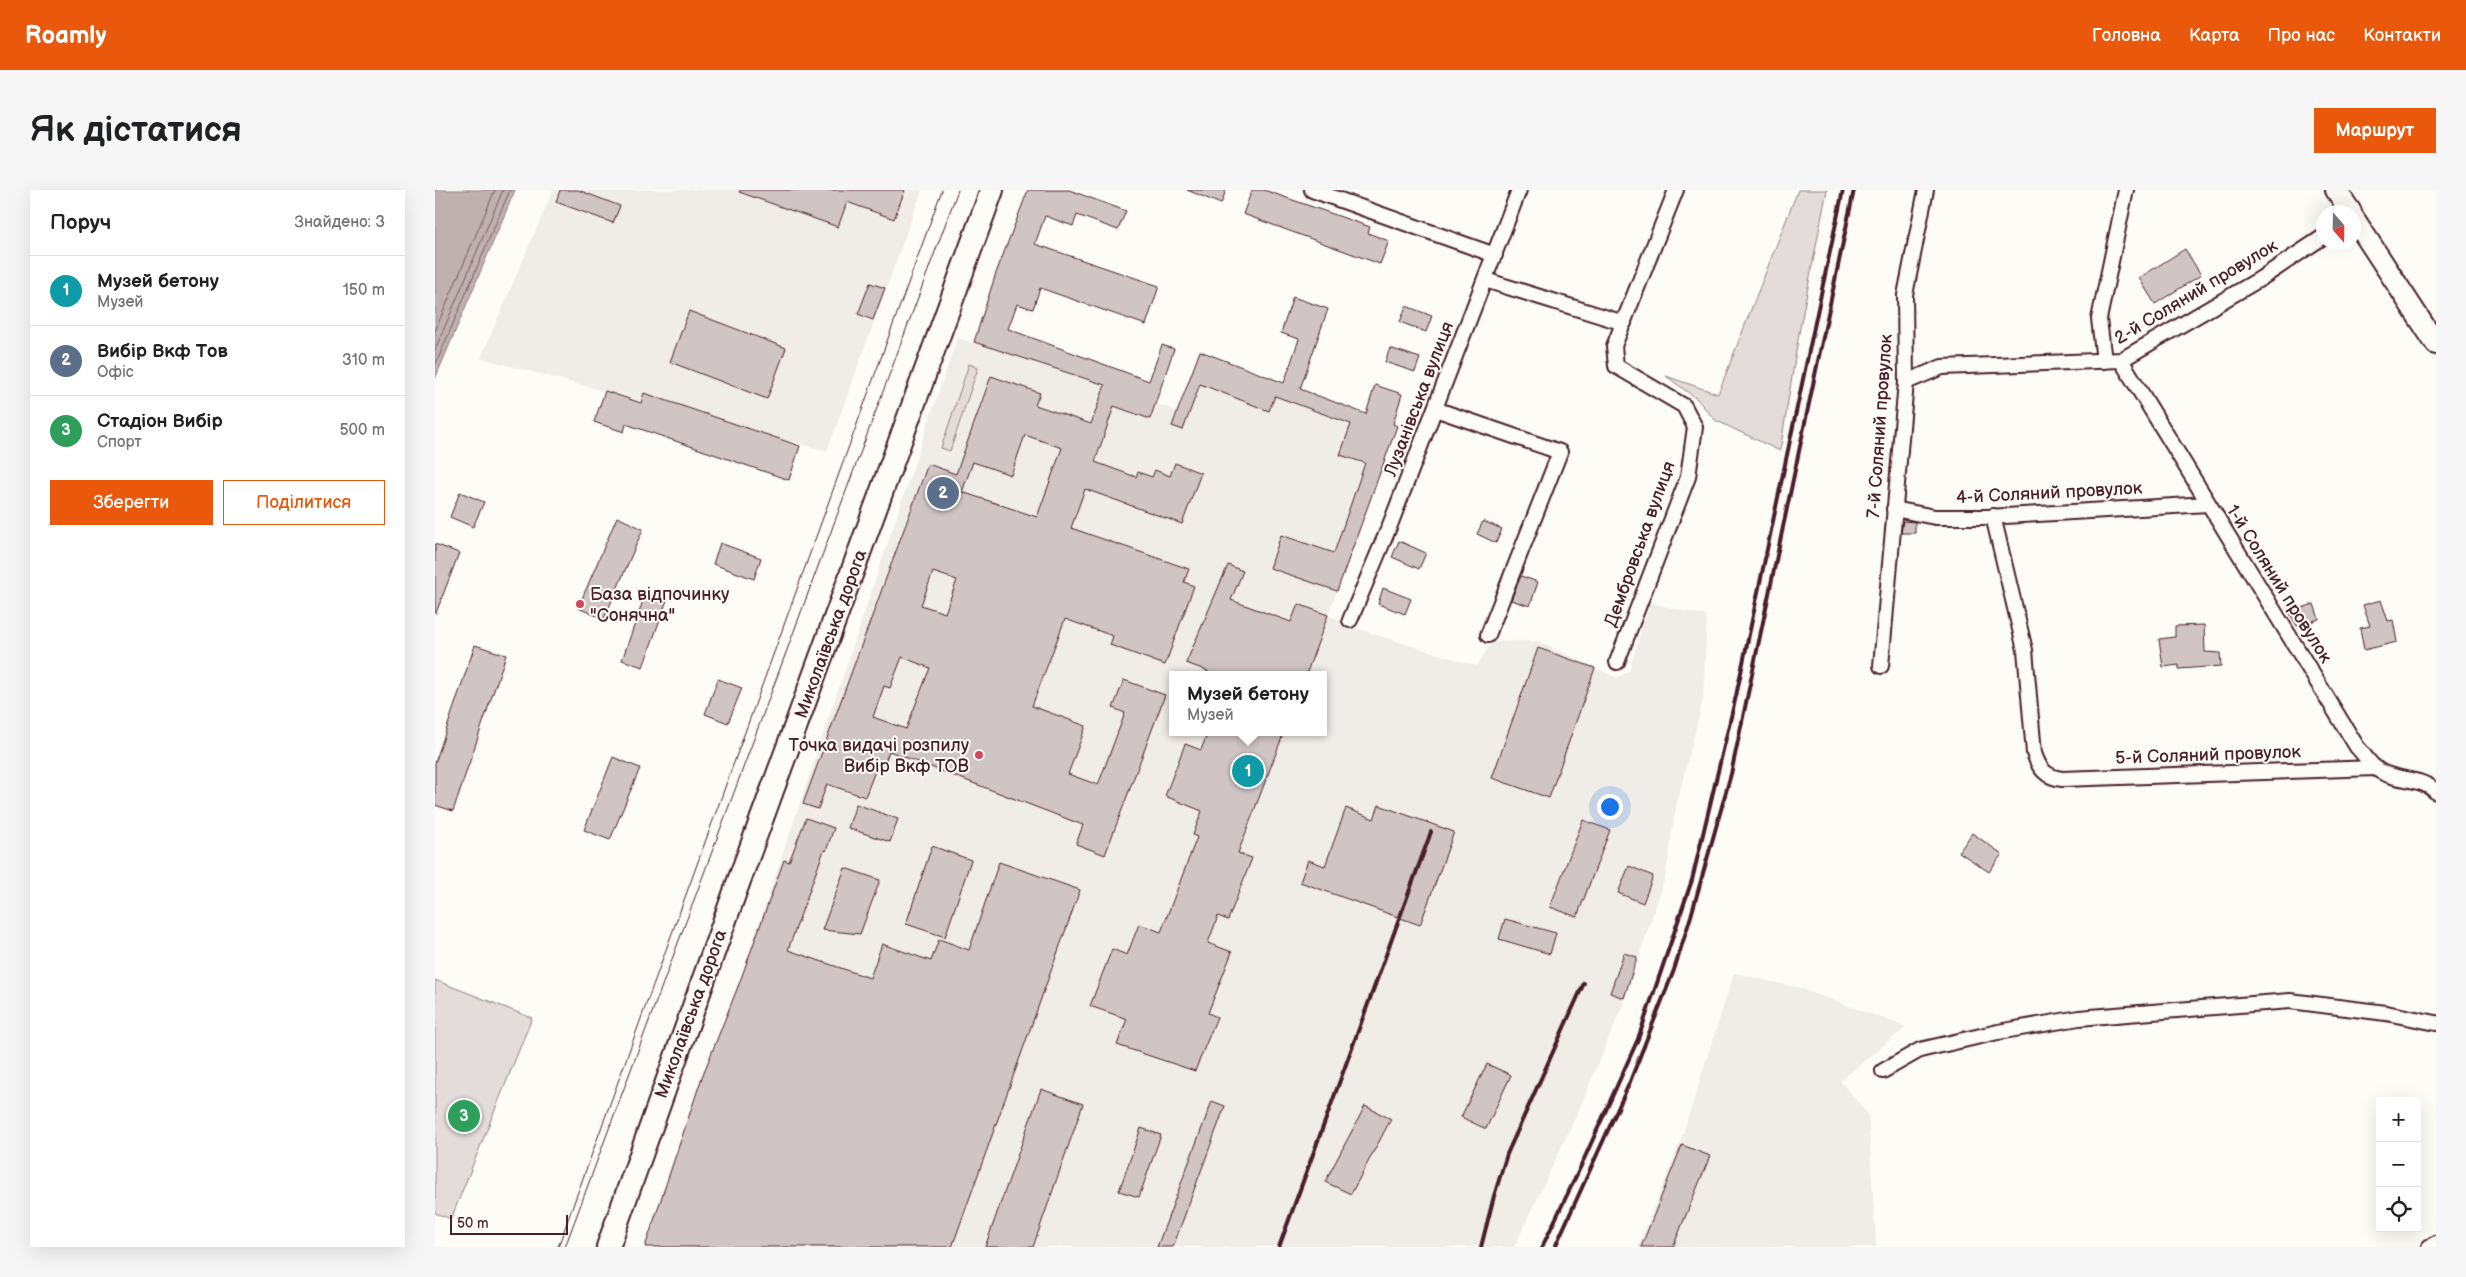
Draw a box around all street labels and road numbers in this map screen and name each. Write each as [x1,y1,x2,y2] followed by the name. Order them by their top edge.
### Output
[2111,235,2282,349] street label: 2-й Соляний провулок
[1379,319,1458,480] street label: Лузанівська вулиця
[1863,333,1897,519] street label: 7-й Соляний провулок
[1600,458,1680,630] street label: Дембровська вулиця
[1955,478,2143,508] street label: 4-й Соляний провулок
[2222,501,2336,667] street label: 1-й Соляний провулок
[791,547,871,721] street label: Миколаївська дорога
[2115,741,2302,769] street label: 5-й Соляний провулок
[651,927,731,1101] street label: Миколаївська дорога

